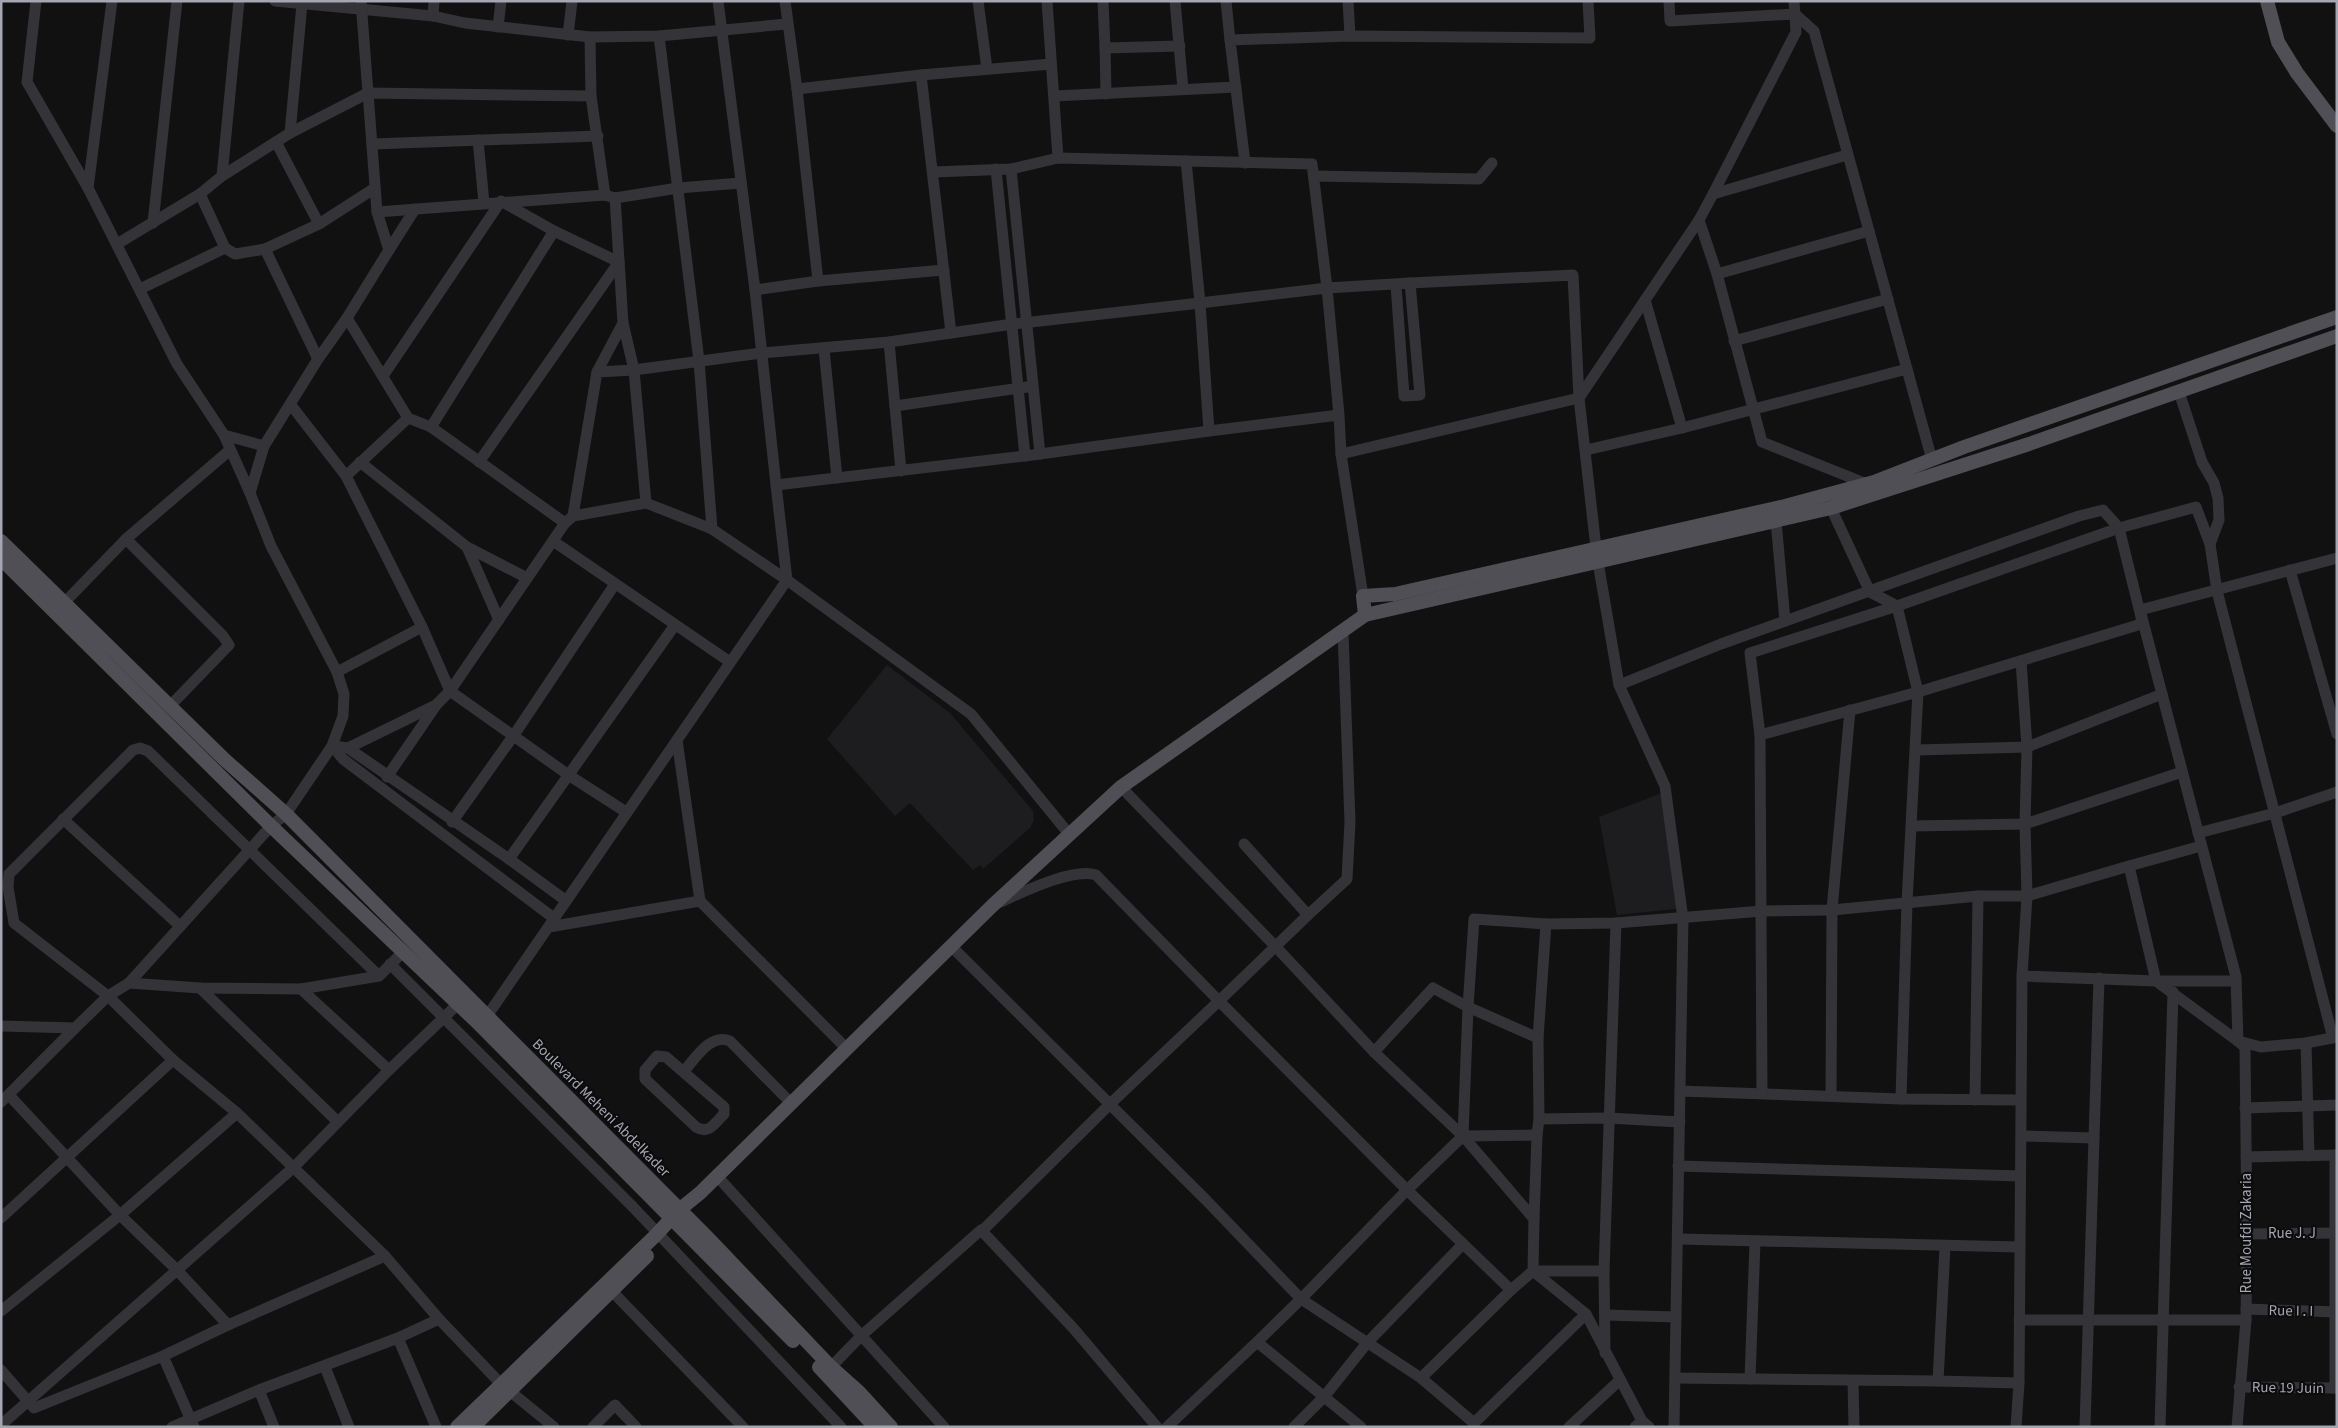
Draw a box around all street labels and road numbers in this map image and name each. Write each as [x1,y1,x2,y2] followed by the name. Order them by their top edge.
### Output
[527,1034,675,1182] street label: Boulevard Meheni Abdelkader
[2236,1173,2257,1293] street label: Rue Moufdi Zakaria
[2268,1223,2316,1244] street label: Rue J. J
[2268,1300,2314,1322] street label: Rue I . I
[2252,1377,2324,1399] street label: Rue 19 Juin

